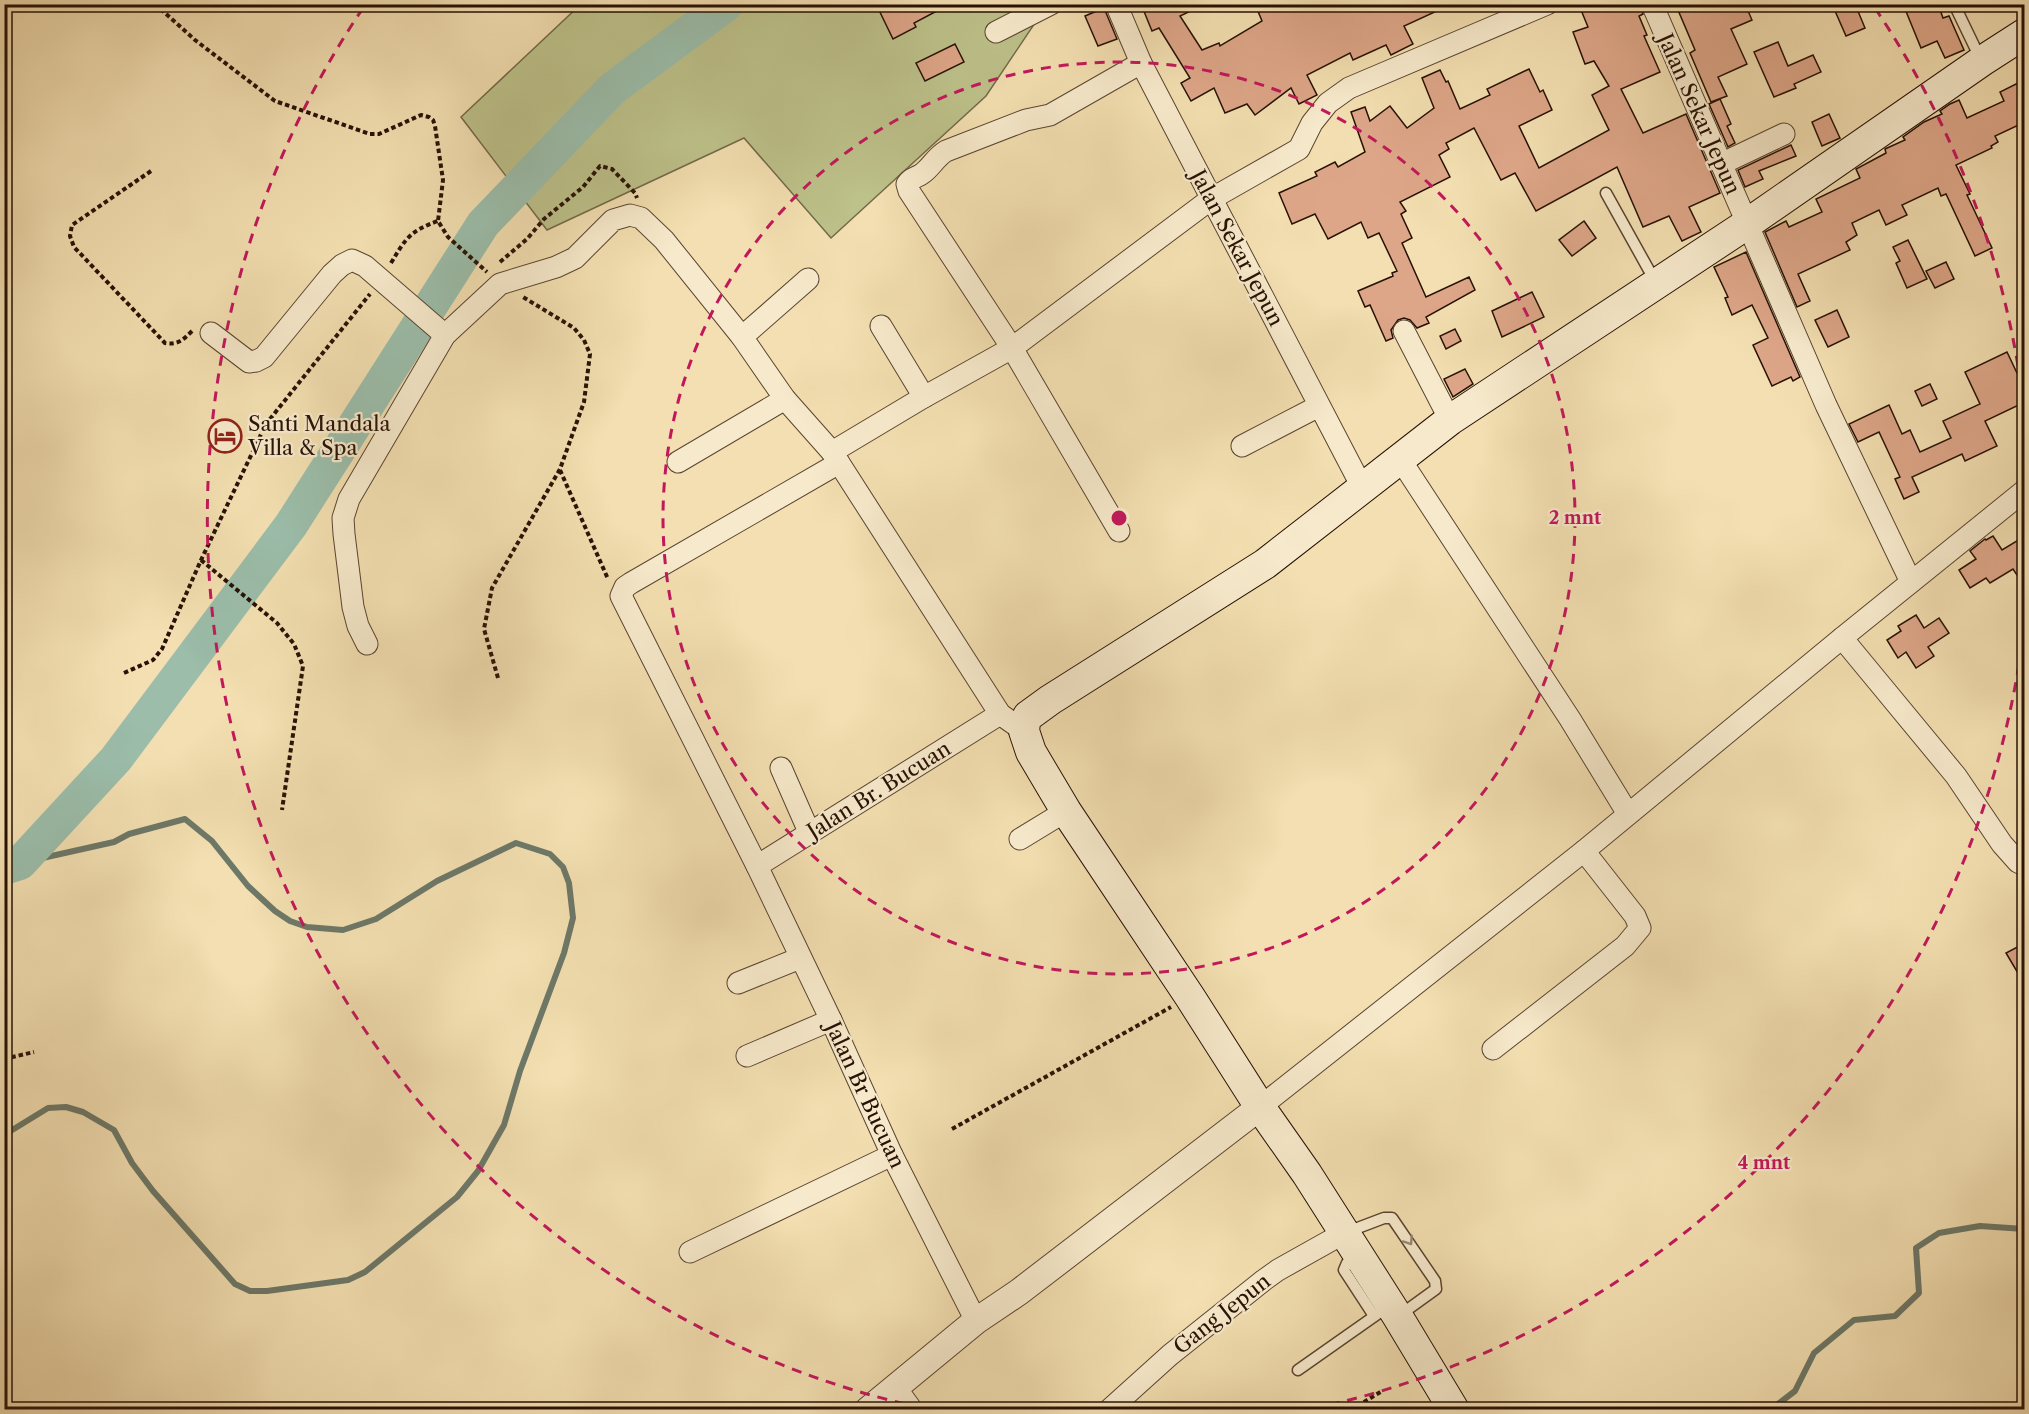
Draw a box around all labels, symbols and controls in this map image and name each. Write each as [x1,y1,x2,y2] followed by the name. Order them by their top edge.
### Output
[1652,27,1746,198] street label: Jalan Sekar Jepun
[1184,163,1289,330] street label: Jalan Sekar Jepun
[247,411,391,460] place label: Santi Mandala Villa & Spa
[207,418,243,454] hotel icon: Santi Mandala Villa & Spa
[1549,507,1602,529] text: 2 mnt
[1109,508,1129,528] centre of rings
[800,735,955,845] street label: Jalan Br. Bucuan
[819,1015,910,1172] street label: Jalan Br Bucuan
[1738,1152,1791,1174] text: 4 mnt
[1402,1235,1413,1246] one-way arrow
[1168,1268,1275,1359] street label: Gang Jepun

